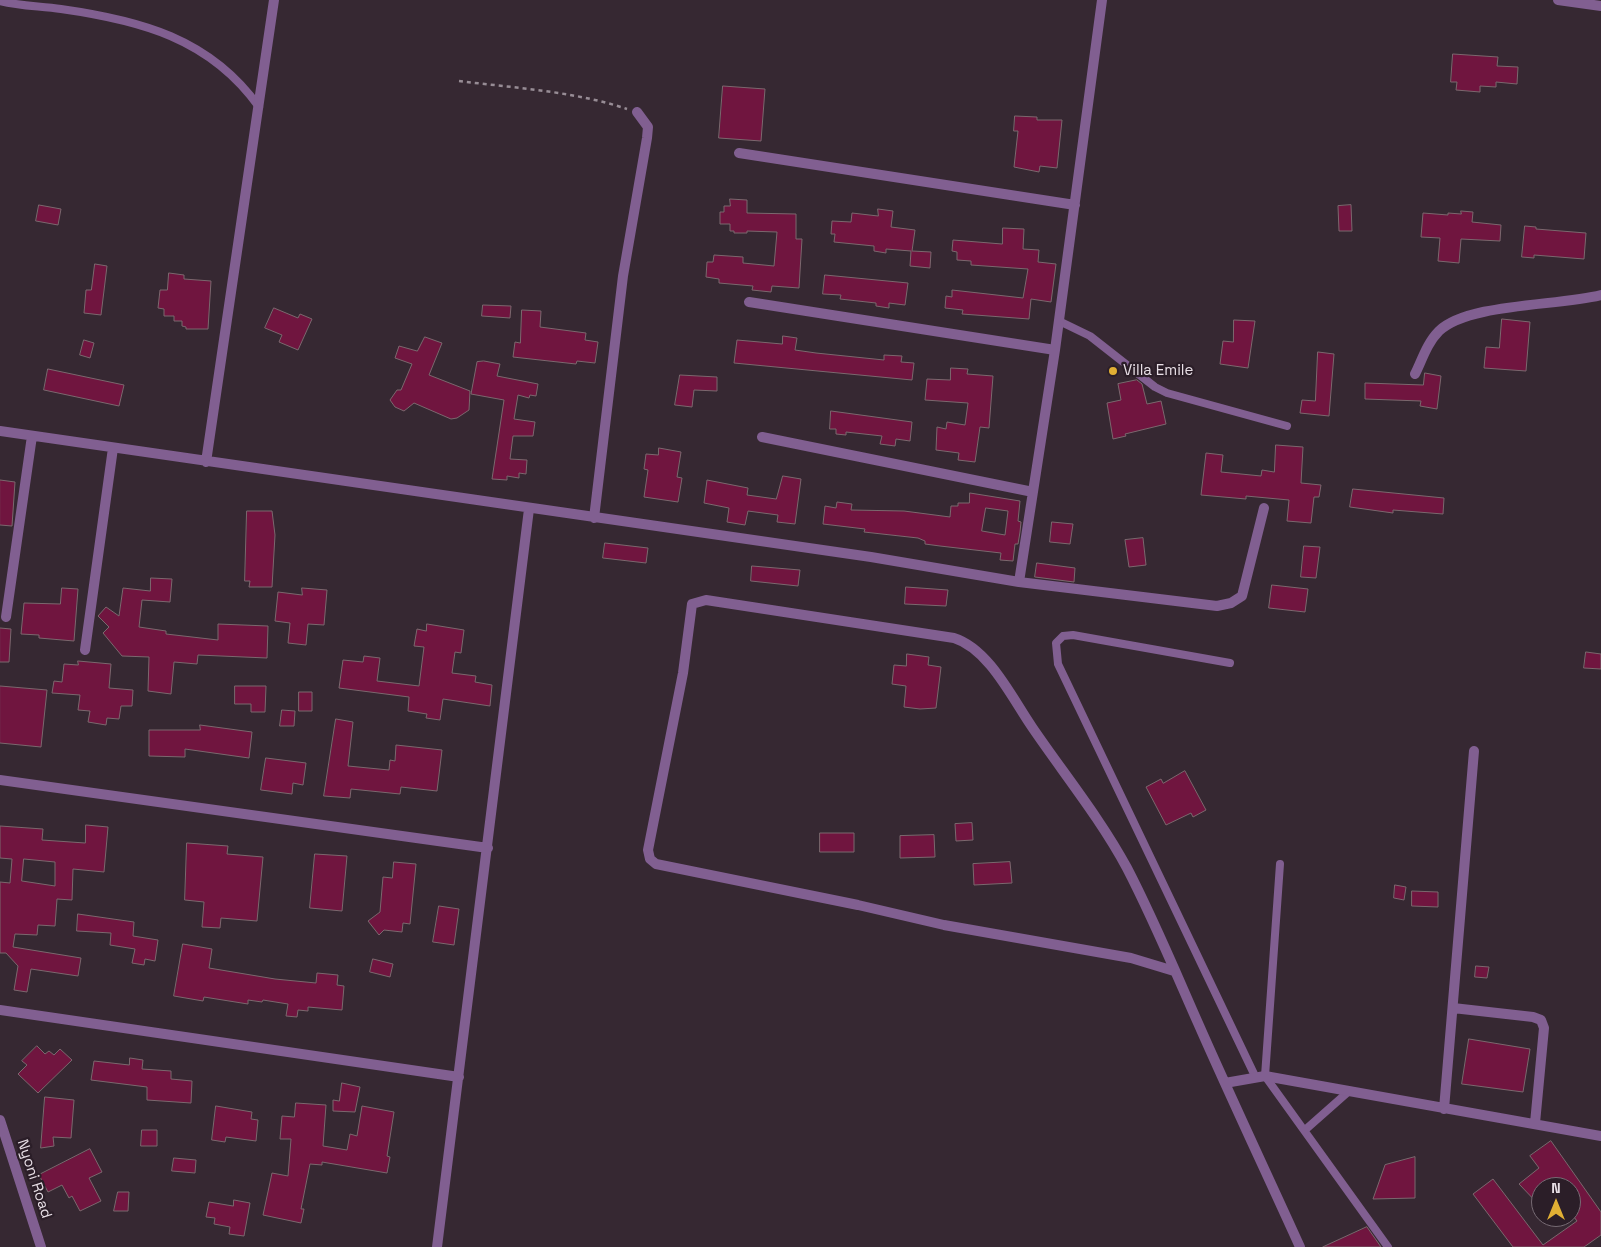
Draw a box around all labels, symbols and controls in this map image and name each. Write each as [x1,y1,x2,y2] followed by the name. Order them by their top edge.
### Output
[1123,362,1193,380] place label: Villa Emile
[1107,365,1119,377] marker: Villa Emile
[13,1137,55,1221] street label: Nyoni Road
[1531,1177,1581,1227] north arrow
[1551,1179,1561,1197] text: N

